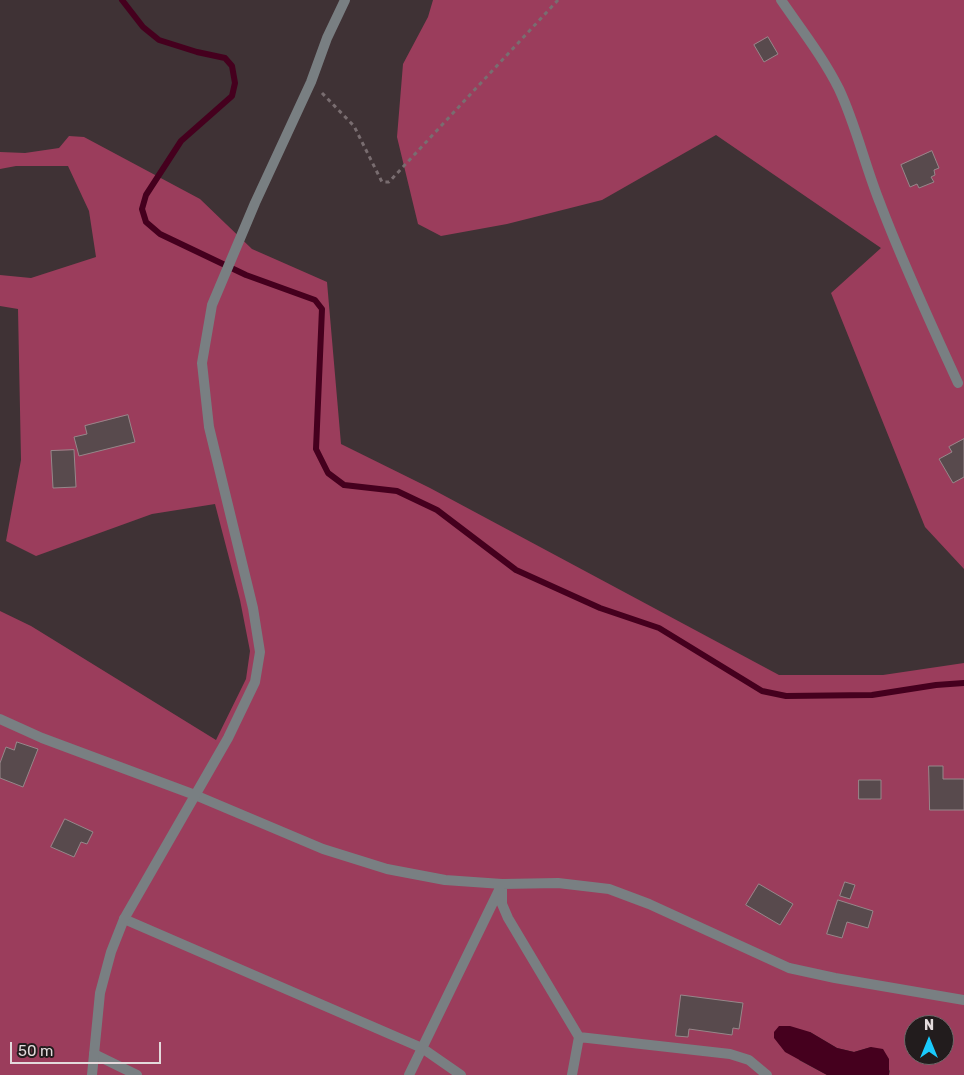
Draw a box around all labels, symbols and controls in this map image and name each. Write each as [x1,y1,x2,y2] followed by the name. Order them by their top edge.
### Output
[904,1015,954,1065] north arrow
[924,1017,934,1034] text: N
[12,1032,164,1064] scale bar
[18,1042,53,1060] text: 50 m

